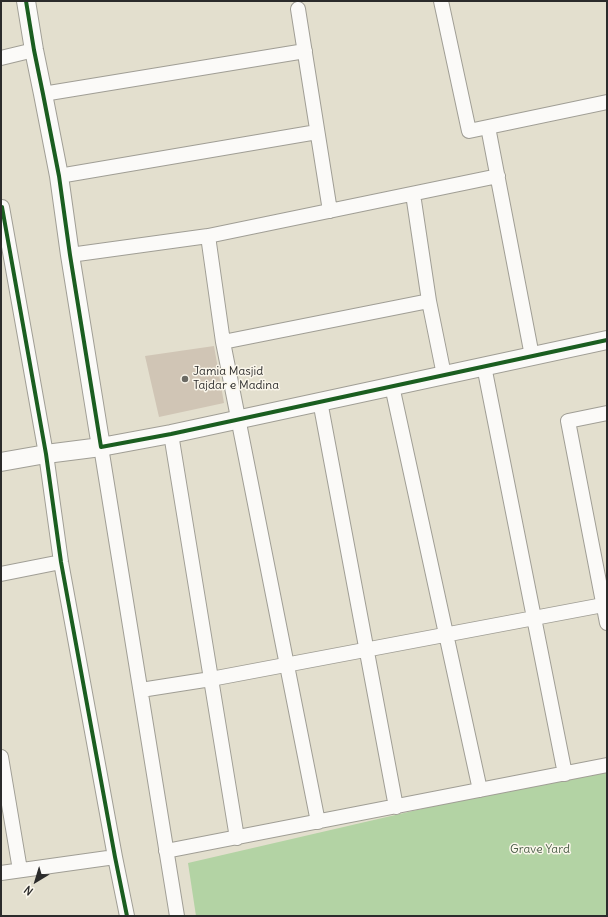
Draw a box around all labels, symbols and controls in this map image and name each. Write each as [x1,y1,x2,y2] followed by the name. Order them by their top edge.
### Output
[193,365,279,393] place label: Jamia Masjid Tajdar e Madina
[180,374,190,384] marker: Jamia Masjid Tajdar e Madina
[510,843,570,857] park label: Grave Yard
[16,861,56,901] north arrow
[21,883,36,898] text: N

